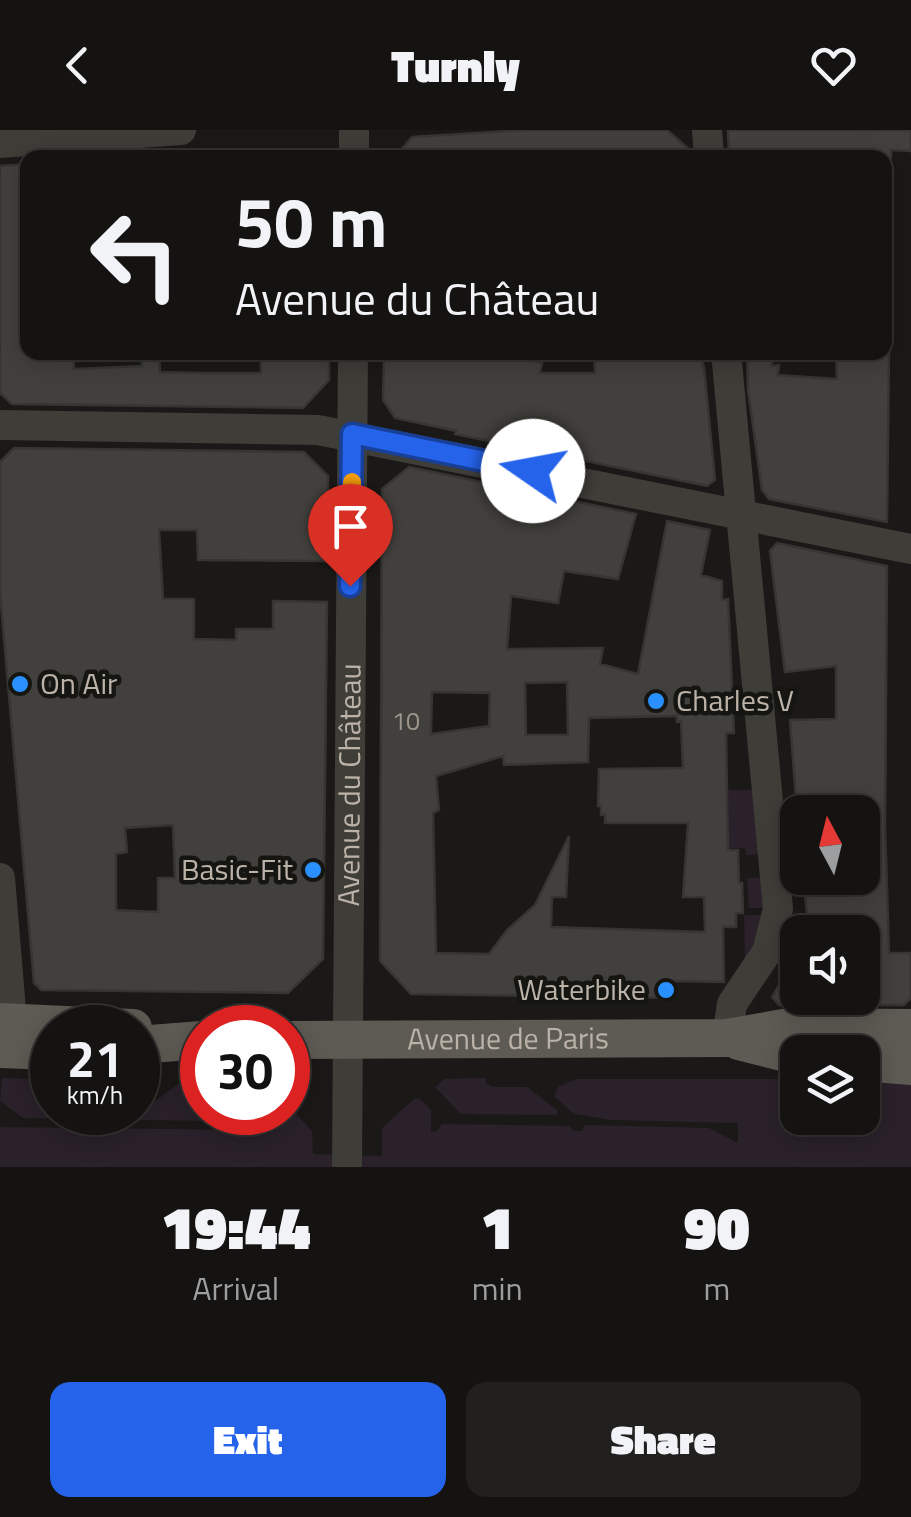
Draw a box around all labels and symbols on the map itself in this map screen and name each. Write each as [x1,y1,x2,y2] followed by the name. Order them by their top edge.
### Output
[481,419,585,523] position arrow
[308,484,393,587] pin
[40,660,117,706] place label: On Air
[325,663,373,907] street label: Avenue du Château
[9,673,31,695] marker: On Air
[676,677,794,723] place label: Charles V
[645,690,667,712] marker: Charles V
[392,702,420,740] house number: 10
[780,795,880,895] north arrow
[181,846,293,892] place label: Basic-Fit
[302,859,324,881] marker: Basic-Fit
[517,966,646,1012] place label: Waterbike
[655,979,677,1001] marker: Waterbike
[180,1005,310,1135] speed limit sign: 30
[407,1015,609,1061] street label: Avenue de Paris

